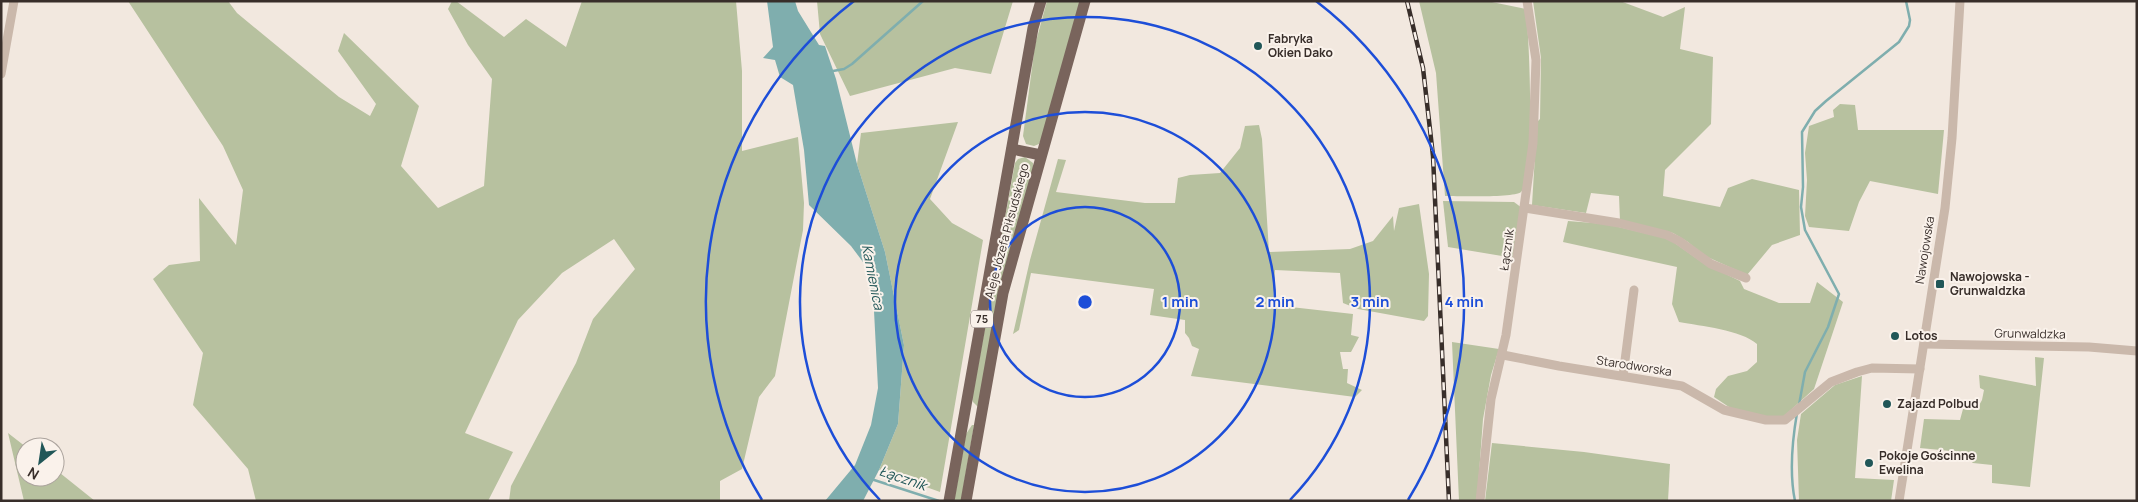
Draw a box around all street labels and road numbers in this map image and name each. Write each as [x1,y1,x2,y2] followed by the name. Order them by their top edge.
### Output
[980,161,1033,301] street label: Aleje Józefa Piłsudskiego
[1911,215,1938,285] street label: Nawojowska
[1495,227,1518,272] street label: Łącznik
[971,310,993,328] road number: 75
[1994,324,2066,343] street label: Grunwaldzka
[1595,351,1673,380] street label: Starodworska

